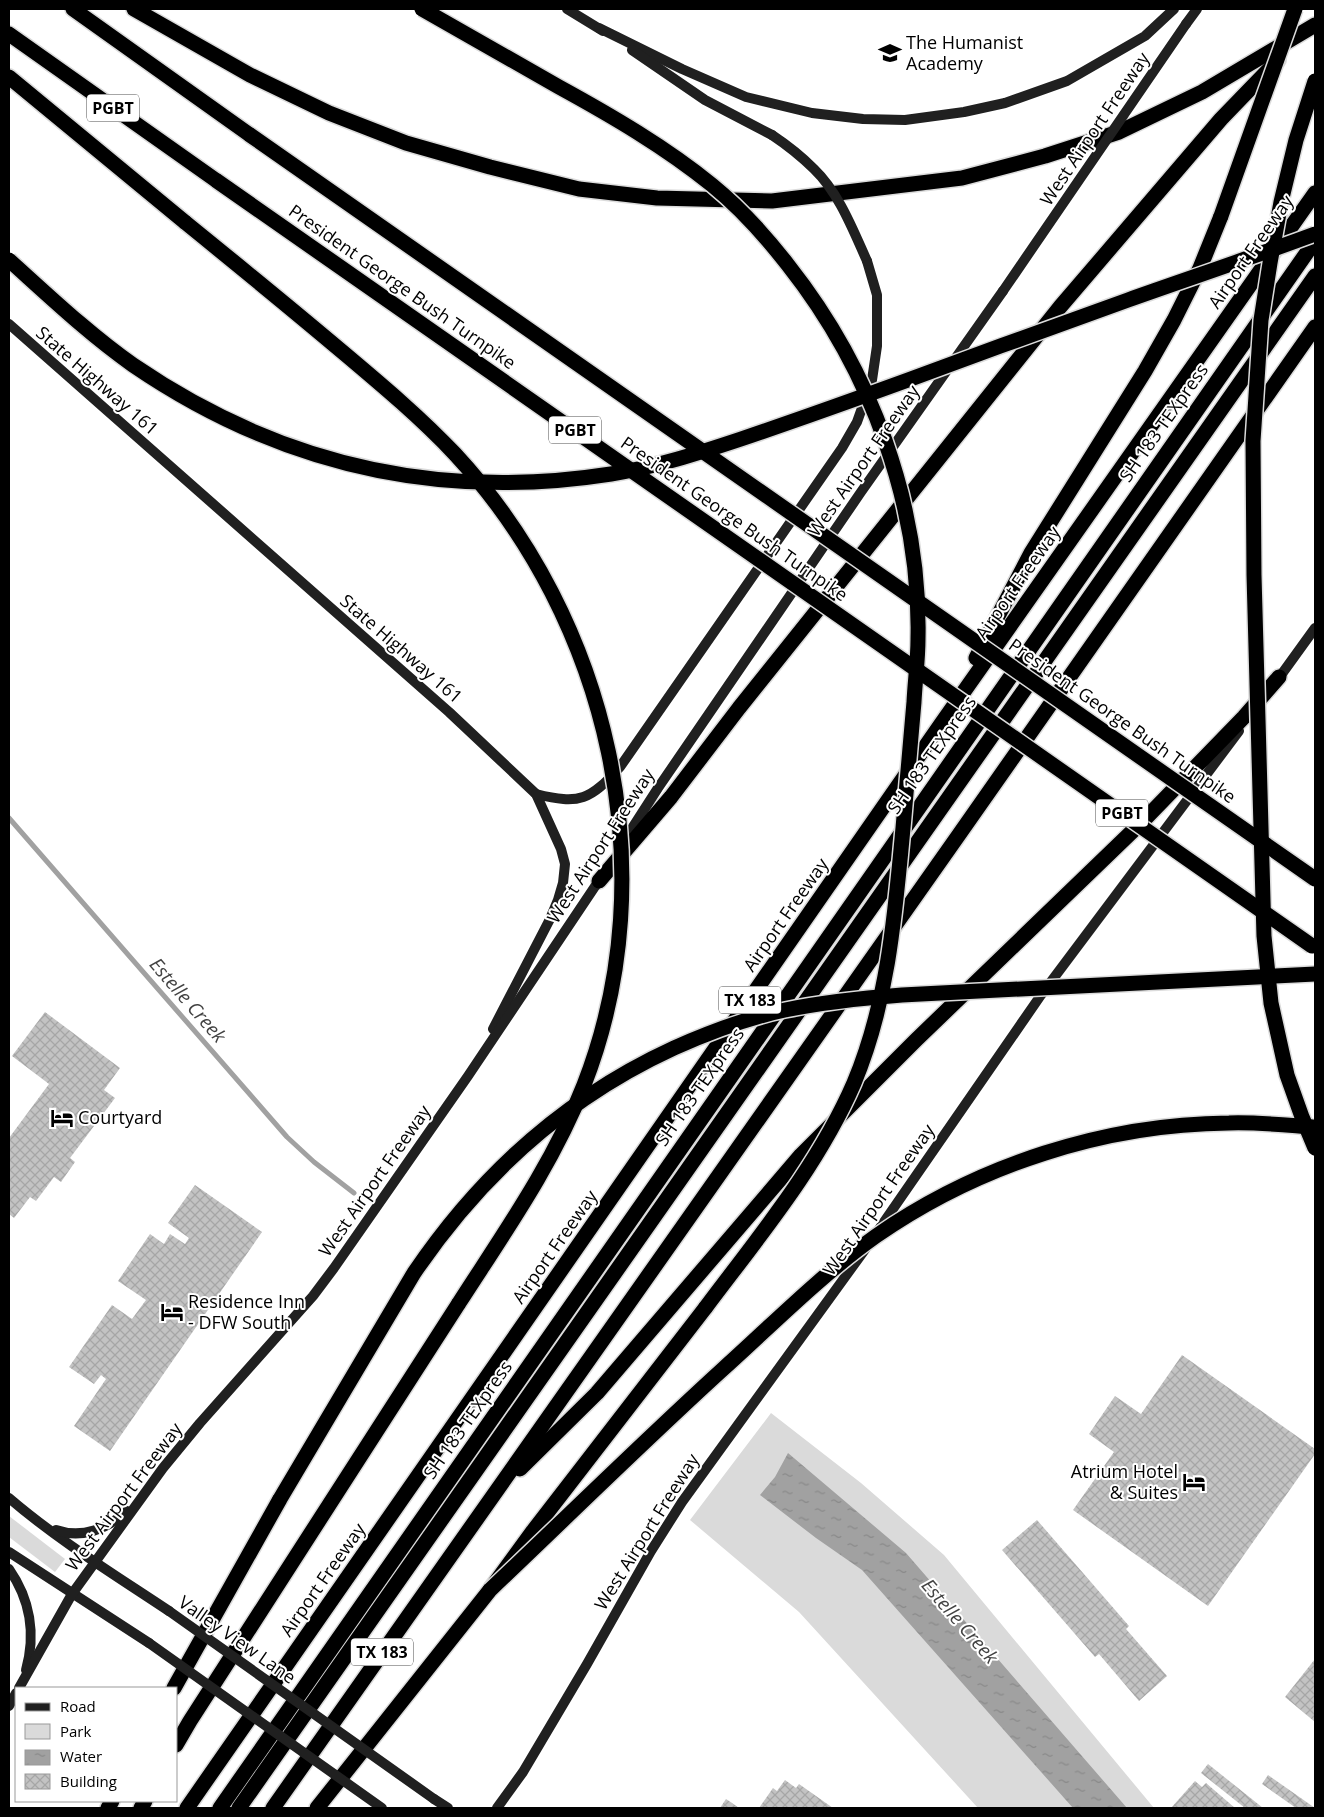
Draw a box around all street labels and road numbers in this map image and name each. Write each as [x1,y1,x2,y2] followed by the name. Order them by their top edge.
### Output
[1034,46,1155,210] street label: West Airport Freeway
[87,95,139,122] road number: PGBT
[1202,189,1299,313] street label: Airport Freeway
[284,198,521,374] street label: President George Bush Turnpike
[31,320,164,440] street label: State Highway 161
[1113,358,1213,486] street label: SH 183 TEXpress
[802,379,925,541] street label: West Airport Freeway
[549,416,601,444] road number: PGBT
[616,430,853,606] street label: President George Bush Turnpike
[969,520,1066,644] street label: Airport Freeway
[335,588,468,708] street label: State Highway 161
[1004,632,1241,808] street label: President George Bush Turnpike
[881,690,981,818] street label: SH 183 TEXpress
[541,763,660,927] street label: West Airport Freeway
[1096,800,1148,826] road number: PGBT
[737,852,834,976] street label: Airport Freeway
[719,986,781,1014] road number: TX 183
[649,1022,749,1150] street label: SH 183 TEXpress
[313,1099,436,1261] street label: West Airport Freeway
[817,1118,940,1280] street label: West Airport Freeway
[506,1184,603,1308] street label: Airport Freeway
[417,1355,517,1483] street label: SH 183 TEXpress
[60,1417,187,1575] street label: West Airport Freeway
[588,1448,704,1614] street label: West Airport Freeway
[274,1517,371,1641] street label: Airport Freeway
[174,1590,301,1689] street label: Valley View Lane
[351,1638,413,1665] road number: TX 183

